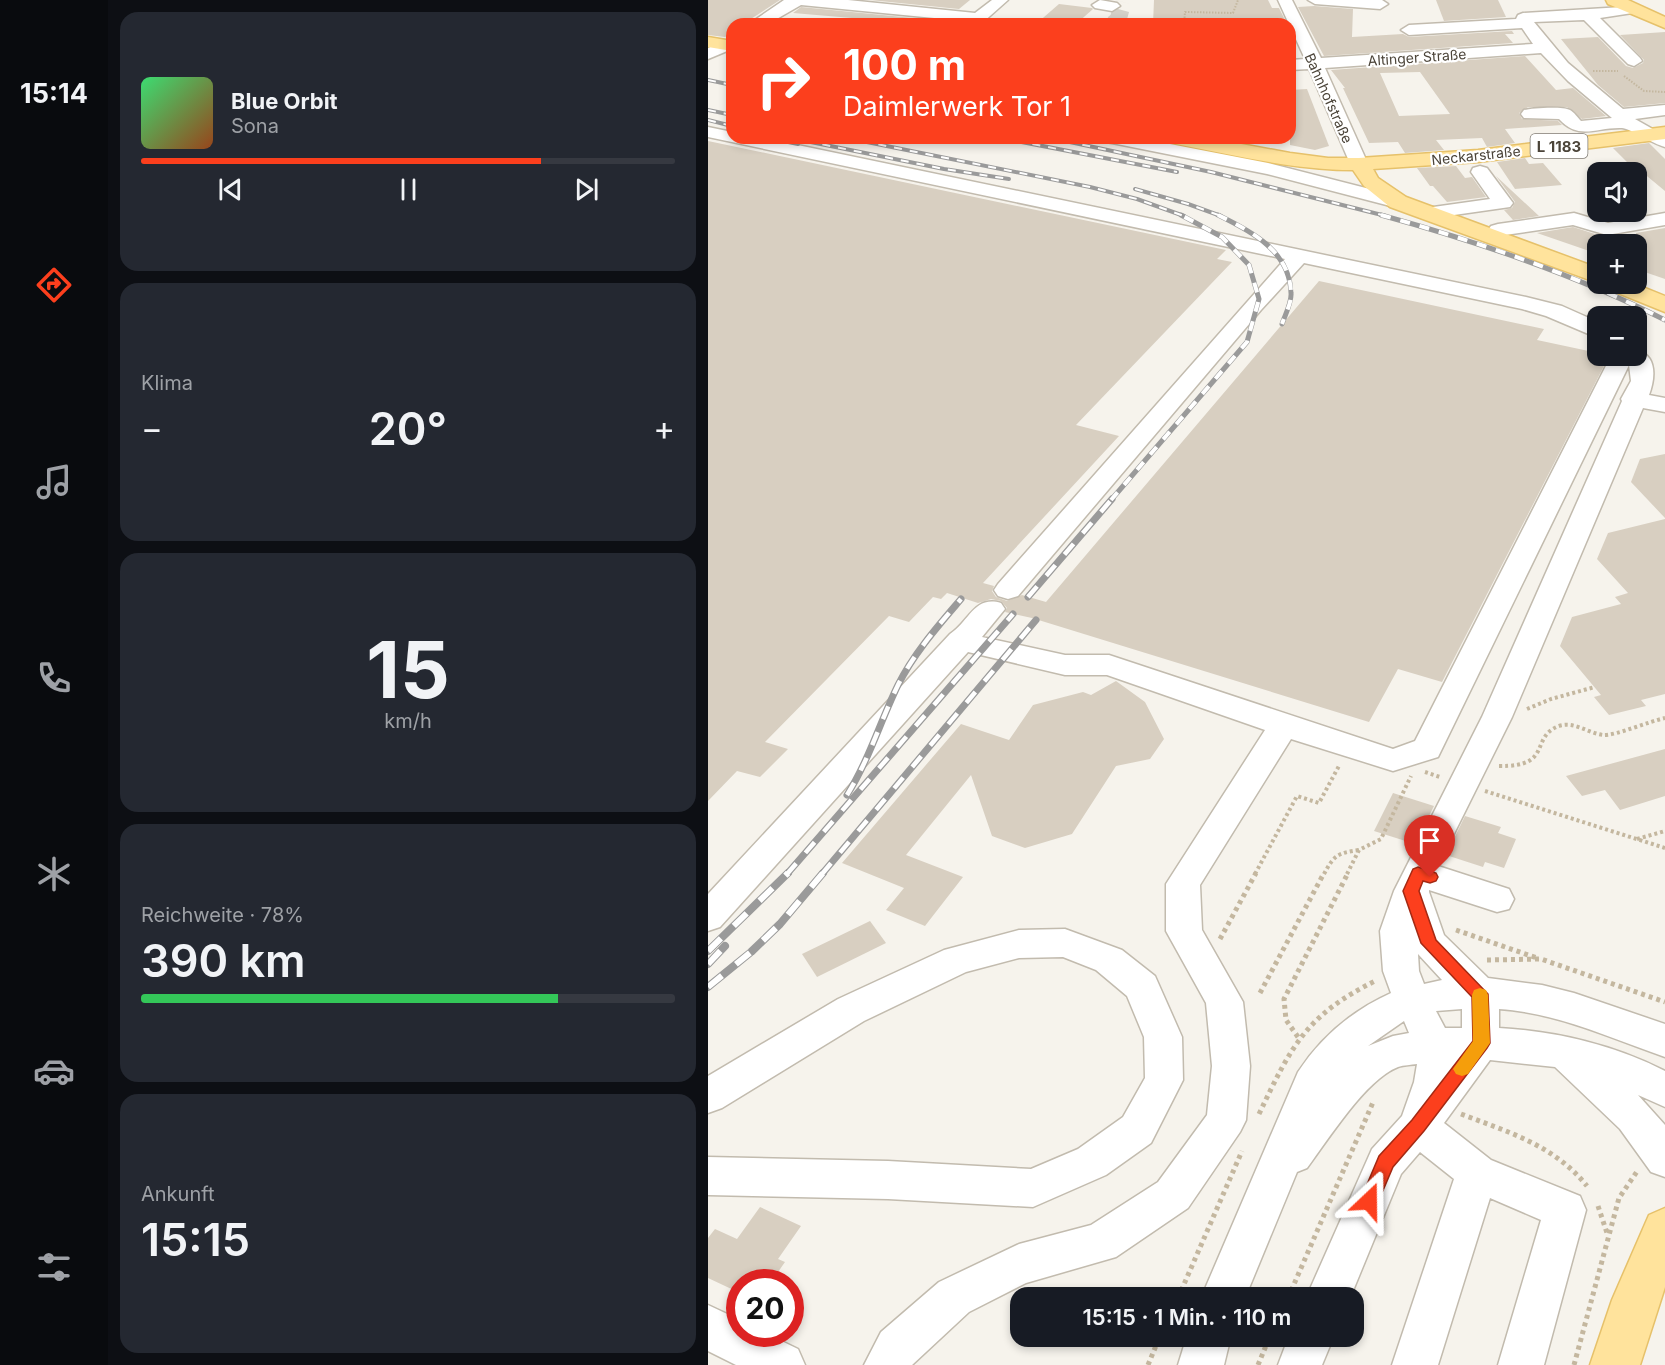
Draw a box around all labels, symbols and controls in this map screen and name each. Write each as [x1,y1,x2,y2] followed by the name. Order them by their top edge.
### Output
[843,39,966,90] text: 100 m
[744,42,822,120] icon: right
[1367,45,1467,69] street label: Altinger Straße
[1302,50,1356,146] street label: Bahnhofstraße
[20,77,88,110] text: 15:14
[231,88,338,114] text: Blue Orbit
[843,90,1071,123] text: Daimlerwerk Tor 1
[231,114,279,138] text: Sona
[1530,134,1588,158] road number: L 1183
[1431,142,1521,168] street label: Neckarstraße
[1587,162,1647,366] map controls
[1587,162,1647,222] button: sound
[214,173,247,206] icon: previous
[392,173,425,206] icon: pause
[570,173,603,206] icon: next
[1587,234,1647,294] button: +
[33,264,75,306] icon: directions
[1587,306,1647,366] button: −
[141,371,193,395] text: Klima
[369,401,447,456] text: 20°
[141,408,163,448] text: −
[653,408,675,448] text: +
[33,461,75,503] icon: music
[366,622,450,717] text: 15
[33,657,75,699] icon: phone
[384,709,432,733] text: km/h
[1404,815,1455,877] pin
[1413,824,1446,857] icon: arrive
[33,853,75,895] icon: climate
[141,903,304,927] text: Reichweite · 78%
[141,933,306,988] text: 390 km
[33,1050,75,1092] icon: car
[1337,1169,1401,1233] position arrow
[141,1182,215,1206] text: Ankunft
[141,1212,250,1267] text: 15:15
[33,1246,75,1288] icon: filters
[726,1269,804,1347] speed limit sign: 20
[1083,1304,1291,1330] text: 15:15 · 1 Min. · 110 m

